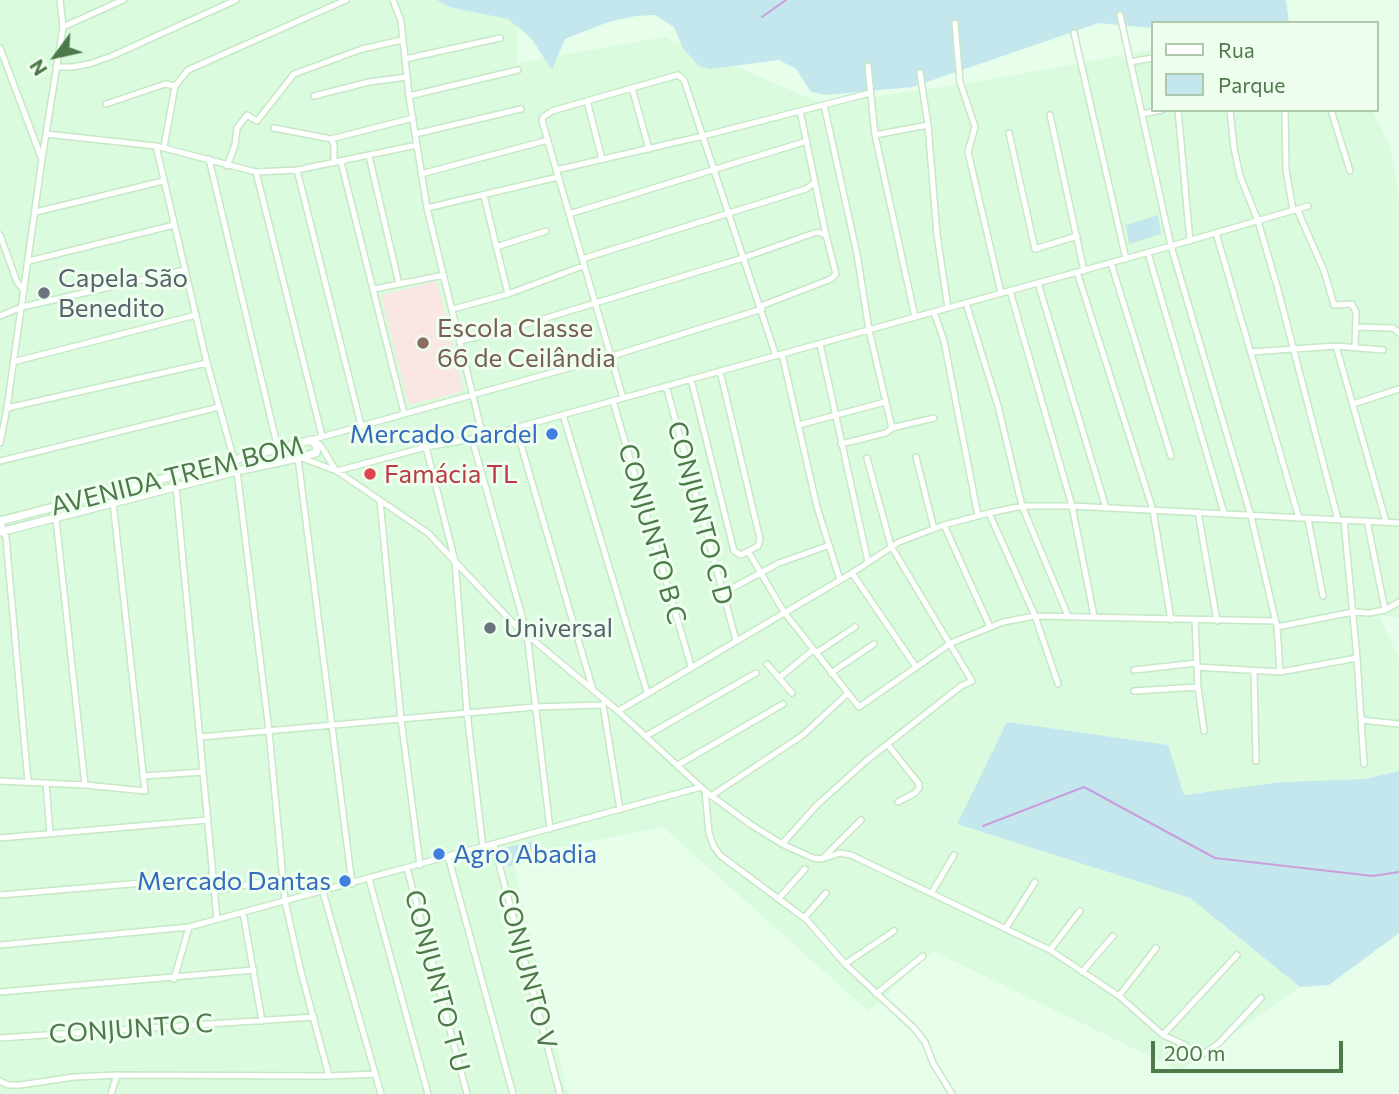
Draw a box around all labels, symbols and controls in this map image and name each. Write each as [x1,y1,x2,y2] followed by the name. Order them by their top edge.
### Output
[21,21,91,91] north arrow
[1150,21,1378,112] legend
[1218,37,1255,62] text: Rua
[24,55,52,80] text: N
[1218,72,1285,97] text: Parque
[58,262,188,324] place label: Capela São Benedito
[36,285,52,301] marker: Capela São Benedito
[437,312,616,374] place label: Escola Classe 66 de Ceilândia
[415,335,431,351] marker: Escola Classe 66 de Ceilândia
[350,418,538,450] place label: Mercado Gardel
[660,418,740,608] street label: CONJUNTO C D
[544,426,560,442] marker: Mercado Gardel
[47,429,307,523] street label: AVENIDA TREM BOM
[611,440,693,628] street label: CONJUNTO B C
[384,458,518,490] place label: Famácia TL
[362,466,378,482] marker: Famácia TL
[504,612,613,644] place label: Universal
[482,620,498,636] marker: Universal
[453,838,597,870] place label: Agro Abadia
[431,846,447,862] marker: Agro Abadia
[137,865,331,897] place label: Mercado Dantas
[337,873,353,889] marker: Mercado Dantas
[491,885,563,1053] street label: CONJUNTO V
[398,886,476,1076] street label: CONJUNTO T U
[48,1008,214,1050] street label: CONJUNTO C
[1154,1028,1346,1072] scale bar
[1164,1040,1225,1065] text: 200 m

